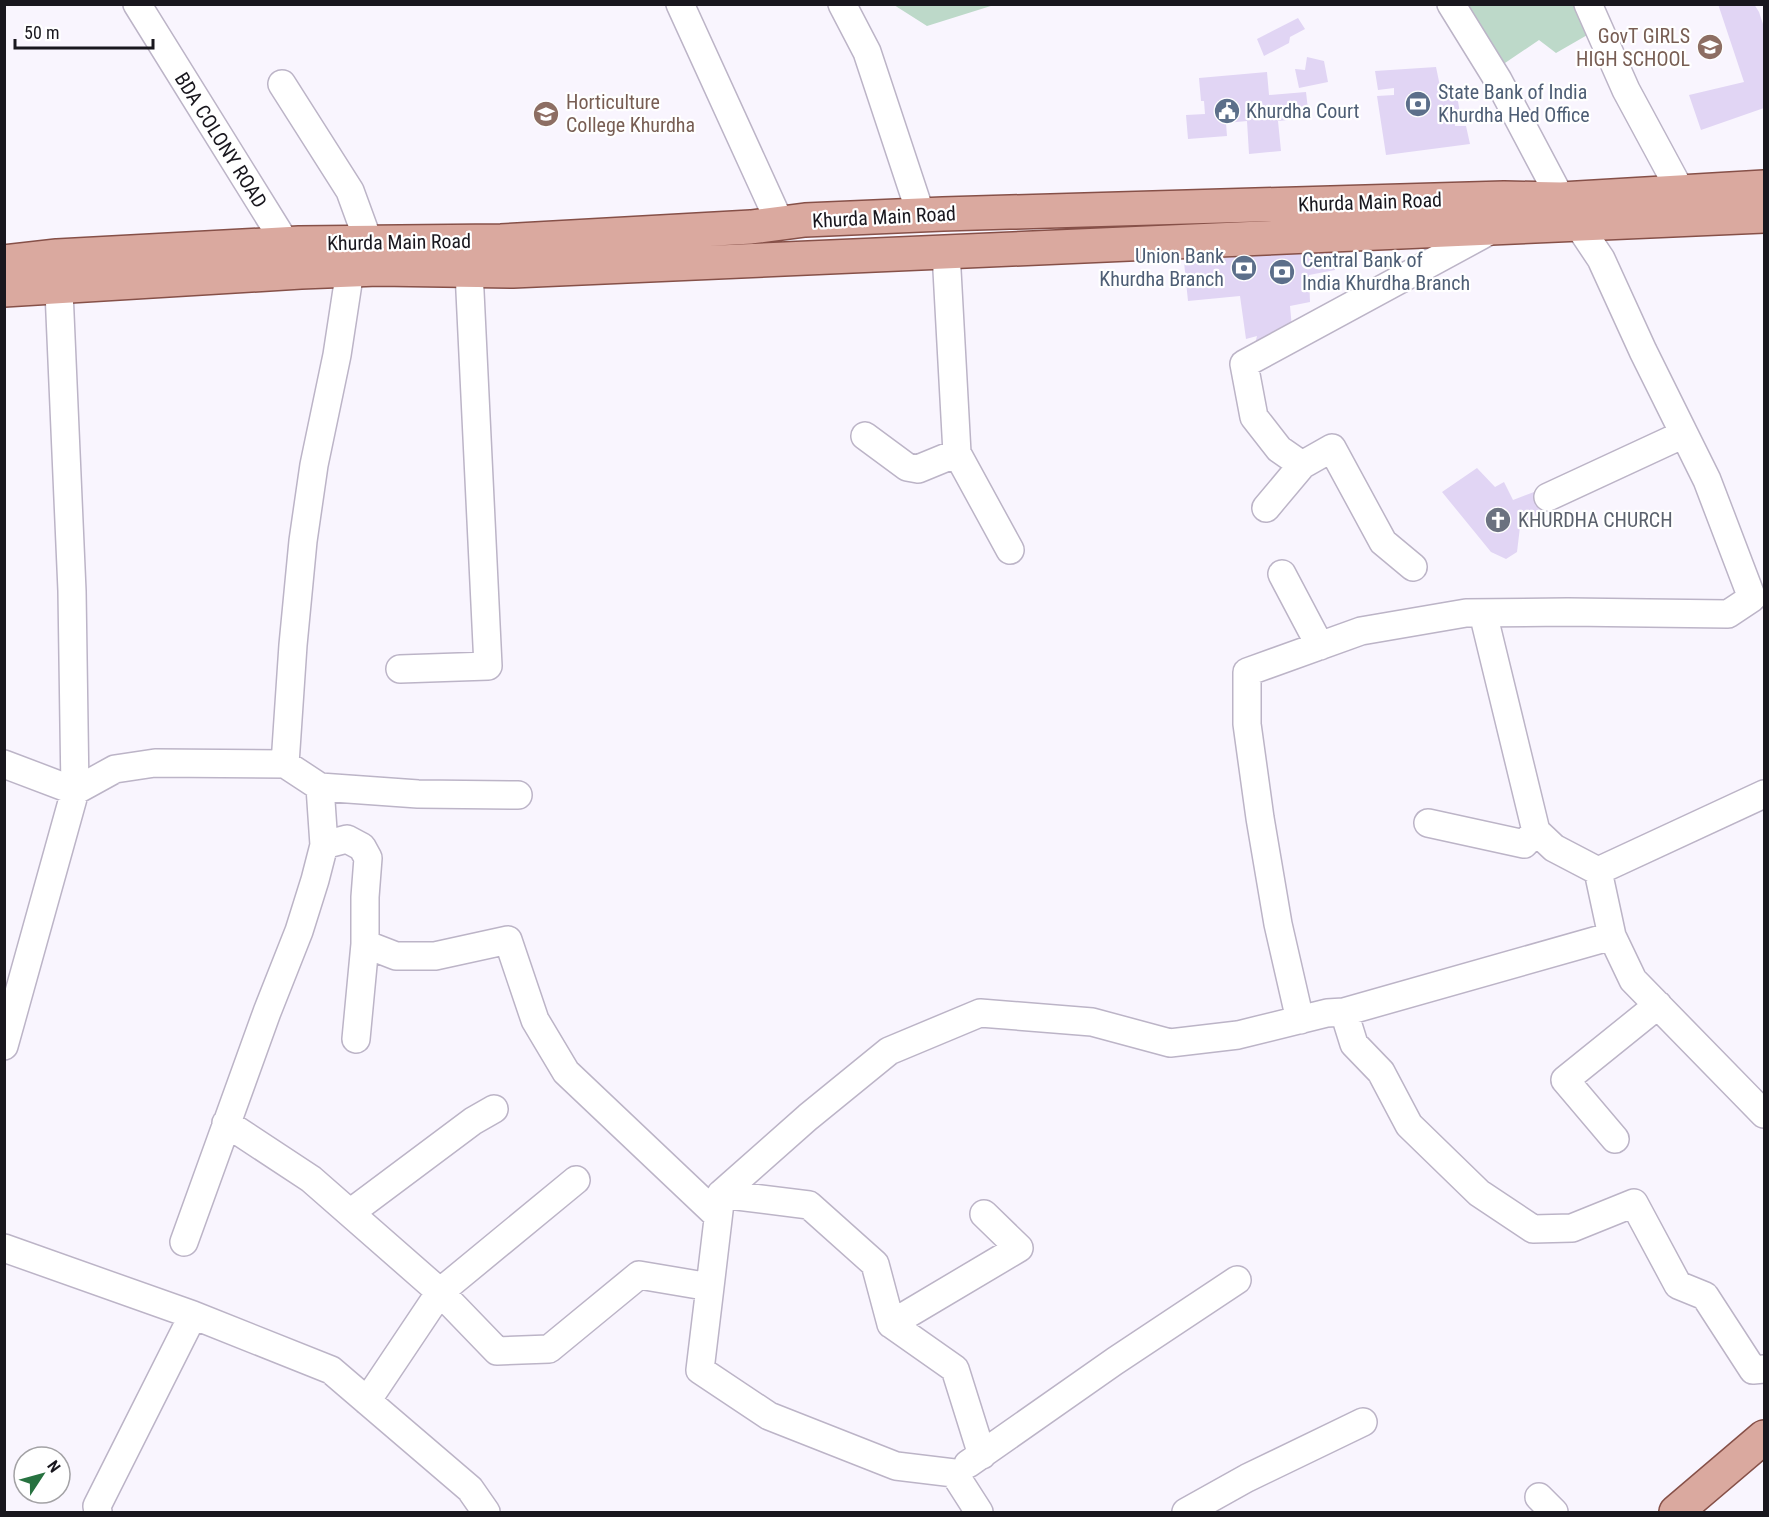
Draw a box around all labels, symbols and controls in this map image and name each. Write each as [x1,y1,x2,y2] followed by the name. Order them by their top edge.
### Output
[15,12,153,50] scale bar
[24,22,59,43] text: 50 m
[1576,24,1690,71] place label: GovT GIRLS HIGH SCHOOL
[1695,32,1725,62] school or university icon: GovT GIRLS HIGH SCHOOL
[170,68,272,212] street label: BDA COLONY ROAD
[1438,80,1590,127] place label: State Bank of India Khurdha Hed Office
[1403,89,1433,119] bank icon: State Bank of India Khurdha Hed Office
[566,90,695,137] place label: Horticulture College Khurdha
[1212,96,1242,126] public building icon: Khurdha Court
[531,99,561,129] school or university icon: Horticulture College Khurdha
[1246,99,1360,123] place label: Khurdha Court
[1298,187,1442,217] street label: Khurda Main Road
[811,201,957,233] street label: Khurda Main Road
[327,229,471,255] street label: Khurda Main Road
[1099,244,1224,291] place label: Union Bank Khurdha Branch
[1302,248,1470,295] place label: Central Bank of India Khurdha Branch
[1229,253,1259,283] bank icon: Union Bank Khurdha Branch
[1267,257,1297,287] bank icon: Central Bank of India Khurdha Branch
[1483,505,1513,535] church icon: KHURDHA CHURCH
[1518,508,1673,532] place label: KHURDHA CHURCH
[12,1445,72,1505] north arrow
[43,1457,64,1476] text: N

